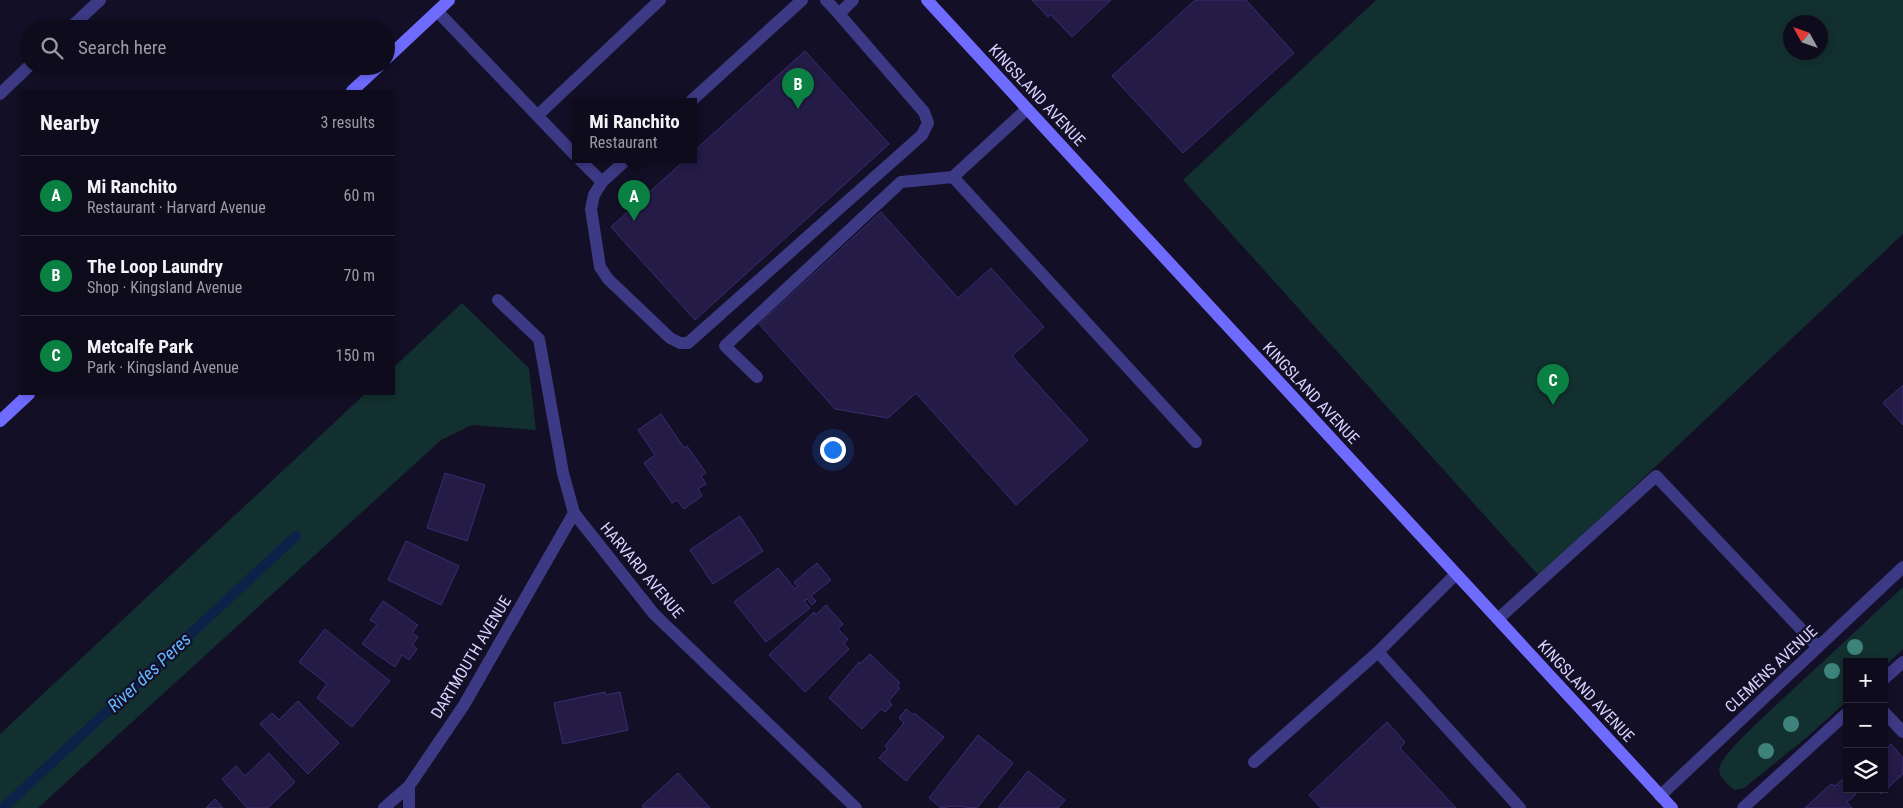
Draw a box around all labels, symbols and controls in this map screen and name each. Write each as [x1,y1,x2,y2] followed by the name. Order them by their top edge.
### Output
[1783,15,1828,60] north arrow
[20,20,395,75] search box
[38,34,66,62] icon: search
[78,36,166,59] text: Search here
[985,40,1089,150] street label: KINGSLAND AVENUE
[782,68,814,109] pin: B
[572,98,697,163] popup
[589,110,680,133] text: Mi Ranchito
[40,111,99,135] text: Nearby
[320,113,375,132] text: 3 results
[589,133,658,152] text: Restaurant
[87,175,177,198] text: Mi Ranchito
[618,180,650,221] pin: A
[51,186,61,205] text: A
[343,186,375,205] text: 60 m
[87,198,266,217] text: Restaurant · Harvard Avenue
[87,255,223,278] text: The Loop Laundry
[52,266,60,285] text: B
[343,266,375,285] text: 70 m
[87,278,242,297] text: Shop · Kingsland Avenue
[87,335,193,358] text: Metcalfe Park
[1259,338,1363,448] street label: KINGSLAND AVENUE
[51,346,61,365] text: C
[336,346,375,365] text: 150 m
[87,358,239,377] text: Park · Kingsland Avenue
[1537,364,1569,405] pin: C
[820,437,846,463] your location
[597,518,688,622] street label: HARVARD AVENUE
[427,592,515,722] street label: DARTMOUTH AVENUE
[1721,621,1821,716] street label: CLEMENS AVENUE
[103,628,195,716] water label: River des Peres
[1534,636,1638,746] street label: KINGSLAND AVENUE
[1843,658,1888,793] map controls
[1843,658,1888,703] button: +
[1843,703,1888,748] button: −
[1843,748,1888,793] button: layers

